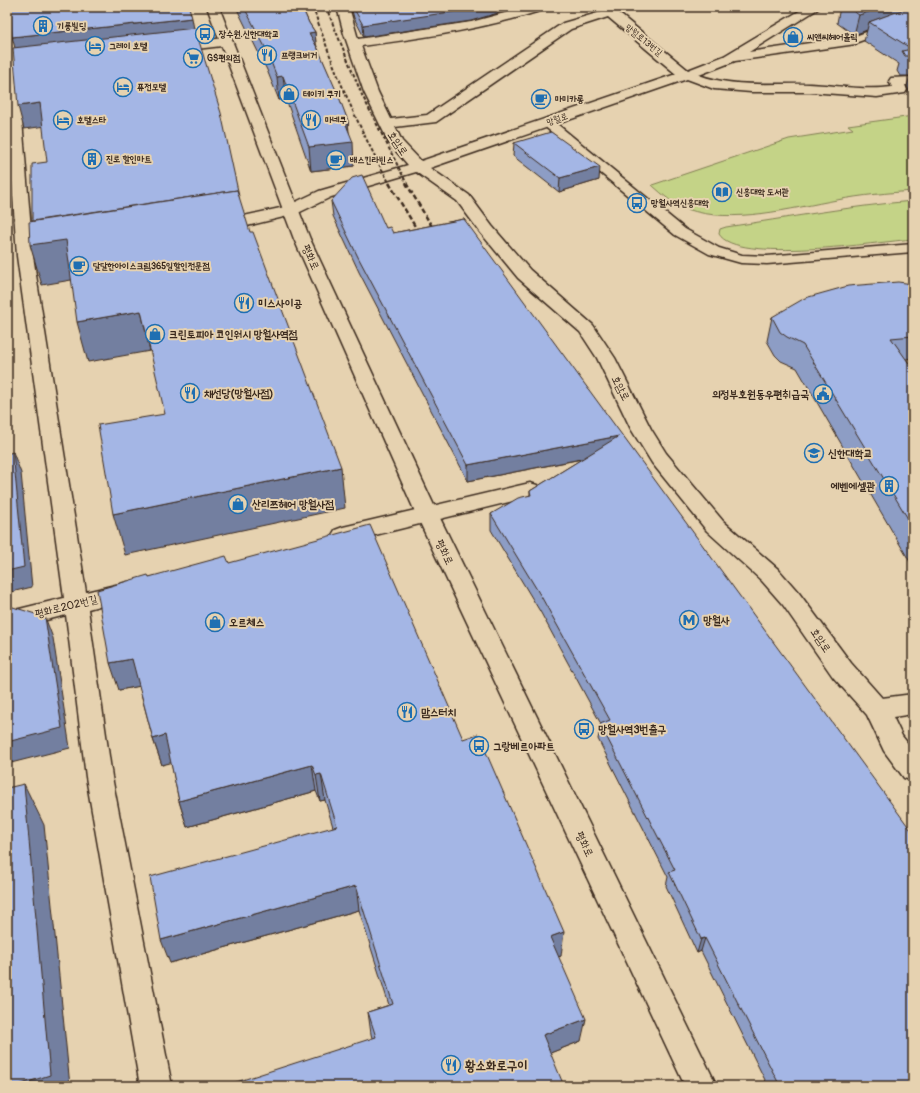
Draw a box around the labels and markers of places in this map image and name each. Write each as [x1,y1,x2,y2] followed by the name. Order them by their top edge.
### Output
[32,15,54,37] building icon: 기풍빌딩
[57,21,86,32] place label: 기풍빌딩
[194,23,216,45] bus stop icon: 장수원.신한대학교
[782,26,804,48] shop icon: 씨앤씨헤어홀릭
[218,29,279,40] place label: 장수원.신한대학교
[806,32,858,43] place label: 씨앤씨헤어홀릭
[84,35,106,57] hotel icon: 그레이 호텔
[109,41,148,52] place label: 그레이 호텔
[256,44,278,66] restaurant icon: 프랭크버거
[182,47,204,69] supermarket icon: GS편의점
[281,50,317,61] place label: 프랭크버거
[207,53,241,64] place label: GS편의점
[112,76,134,98] hotel icon: 퓨전모텔
[137,82,167,93] place label: 퓨전모텔
[278,83,300,105] shop icon: 테이키 쿠키
[530,88,552,110] cafe icon: 마미카롱
[303,89,341,100] place label: 테이키 쿠키
[555,94,584,105] place label: 마미카롱
[52,109,74,131] hotel icon: 호텔스타
[300,109,322,131] restaurant icon: 마네쿠
[77,115,107,126] place label: 호텔스타
[325,115,347,126] place label: 마네쿠
[81,148,103,170] building icon: 진로 할인마트
[325,149,347,171] cafe icon: 배스킨라빈스
[106,154,152,165] place label: 진로 할인마트
[349,155,393,166] place label: 배스킨라빈스
[711,181,733,203] library icon: 신흥대학 도서관
[736,187,789,198] place label: 신흥대학 도서관
[626,192,648,214] bus stop icon: 망월사역신흥대학
[651,198,710,209] place label: 망월사역신흥대학
[68,255,90,277] cafe icon: 달달한아이스크림365일할인전문점
[93,261,210,272] place label: 달달한아이스크림365일할인전문점
[233,292,255,314] restaurant icon: 미스사이공
[258,297,302,310] place label: 미스사이공
[144,323,166,345] shop icon: 크린토피아 코인워시 망월사역점
[169,328,298,341] place label: 크린토피아 코인워시 망월사역점
[179,382,201,404] restaurant icon: 채선당(망월사점)
[812,383,834,405] public building icon: 의정부호원동우편취급국
[204,387,273,400] place label: 채선당(망월사점)
[712,388,809,401] place label: 의정부호원동우편취급국
[803,442,825,464] school or university icon: 신한대학교
[828,447,872,460] place label: 신한대학교
[878,475,900,497] building icon: 에벤에셀관
[831,480,875,493] place label: 에벤에셀관
[227,493,249,515] shop icon: 산리쯔헤어 망월사점
[252,498,334,511] place label: 산리쯔헤어 망월사점
[678,609,700,631] metro station icon: 망월사
[204,611,226,633] shop icon: 오르체스
[703,614,730,627] place label: 망월사
[229,616,265,629] place label: 오르체스
[396,701,418,723] restaurant icon: 맘스터치
[421,706,457,719] place label: 맘스터치
[573,718,595,740] bus stop icon: 망월사역3번출구
[598,723,666,736] place label: 망월사역3번출구
[468,735,490,757] bus stop icon: 그랑베르아파트
[493,740,555,753] place label: 그랑베르아파트
[440,1054,462,1076] restaurant icon: 황소화로구이
[465,1058,528,1074] place label: 황소화로구이

